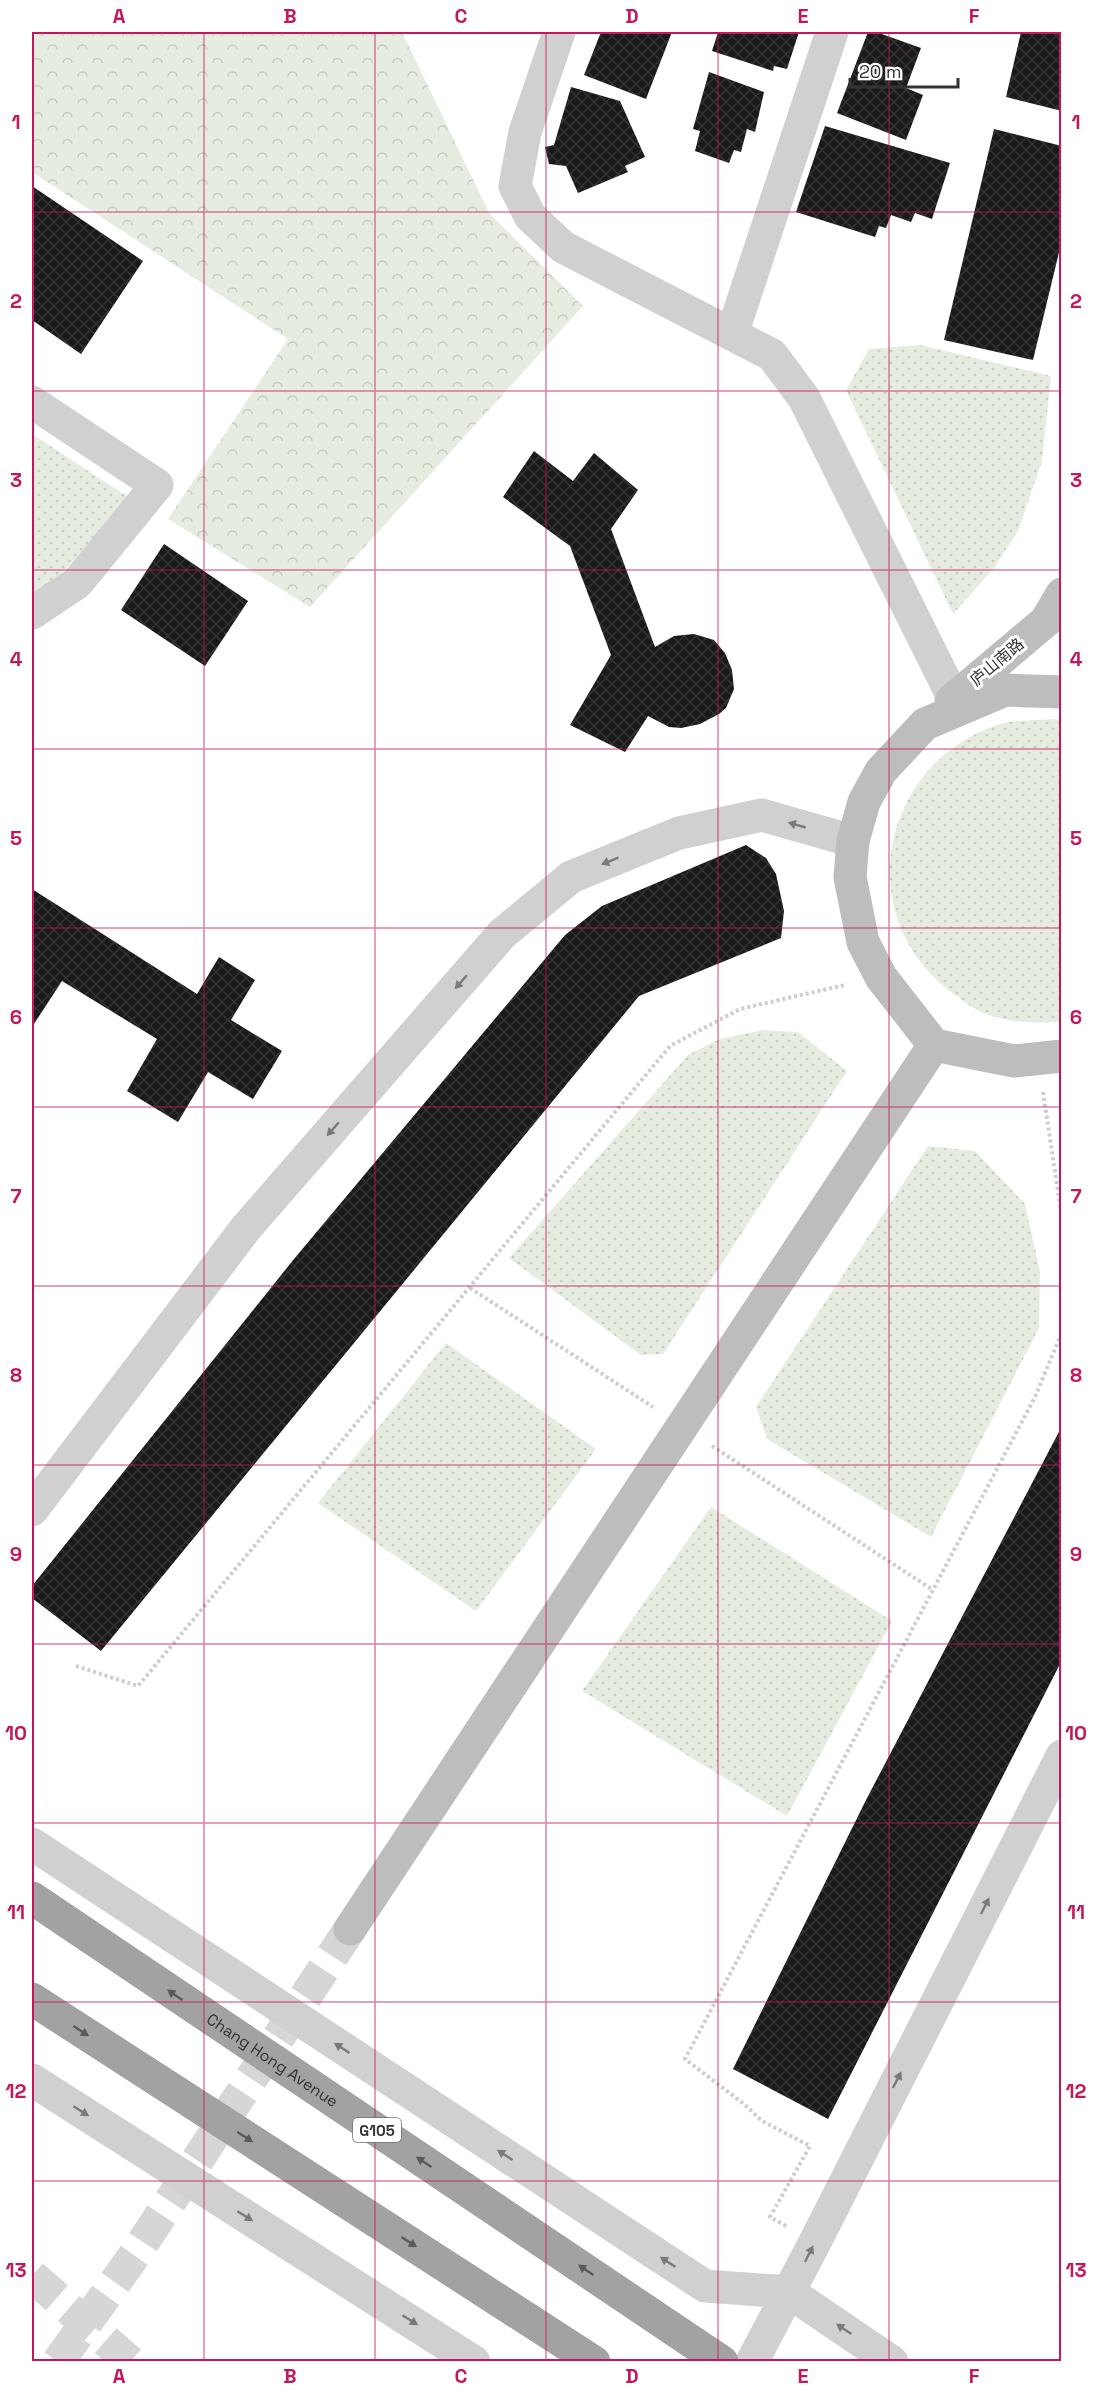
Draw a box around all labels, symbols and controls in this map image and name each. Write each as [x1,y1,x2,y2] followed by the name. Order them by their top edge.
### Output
[113,3,126,29] text: A
[283,3,297,29] text: B
[455,3,468,29] text: C
[625,3,639,29] text: D
[797,3,809,29] text: E
[969,3,980,29] text: F
[850,51,958,89] scale bar
[859,60,902,83] text: 20 m
[11,109,21,135] text: 1
[1071,109,1081,135] text: 1
[10,288,22,314] text: 2
[1070,288,1082,314] text: 2
[10,467,22,493] text: 3
[1070,467,1082,493] text: 3
[966,633,1028,691] street label: 庐山南路
[10,646,23,672] text: 4
[1070,646,1083,672] text: 4
[788,820,806,829] one-way arrow
[10,825,22,851] text: 5
[1070,825,1082,851] text: 5
[601,856,619,866] one-way arrow
[455,974,468,989] one-way arrow
[10,1004,22,1030] text: 6
[1070,1004,1082,1030] text: 6
[327,1121,340,1136] one-way arrow
[10,1183,22,1209] text: 7
[1070,1183,1082,1209] text: 7
[10,1362,22,1388] text: 8
[1070,1362,1082,1388] text: 8
[10,1541,22,1567] text: 9
[1070,1541,1082,1567] text: 9
[5,1720,27,1746] text: 10
[1065,1720,1087,1746] text: 10
[981,1898,990,1915] one-way arrow
[7,1899,25,1925] text: 11
[1067,1899,1085,1925] text: 11
[168,1989,184,2001] one-way arrow
[203,2008,343,2112] street label: Chang Hong Avenue
[73,2025,89,2036] one-way arrow
[334,2042,350,2053] one-way arrow
[892,2072,902,2089] one-way arrow
[6,2078,27,2104] text: 12
[1066,2078,1087,2104] text: 12
[73,2105,89,2116] one-way arrow
[353,2118,401,2142] road number: G105
[236,2131,253,2142] one-way arrow
[497,2149,513,2160] one-way arrow
[417,2156,433,2168] one-way arrow
[237,2210,253,2221] one-way arrow
[400,2236,416,2248] one-way arrow
[803,2245,813,2263] one-way arrow
[660,2256,676,2267] one-way arrow
[5,2257,27,2283] text: 13
[1065,2257,1087,2283] text: 13
[578,2265,595,2276] one-way arrow
[402,2315,418,2326] one-way arrow
[836,2324,852,2335] one-way arrow
[113,2363,126,2389] text: A
[283,2363,297,2389] text: B
[455,2363,468,2389] text: C
[625,2363,639,2389] text: D
[797,2363,809,2389] text: E
[969,2363,980,2389] text: F

